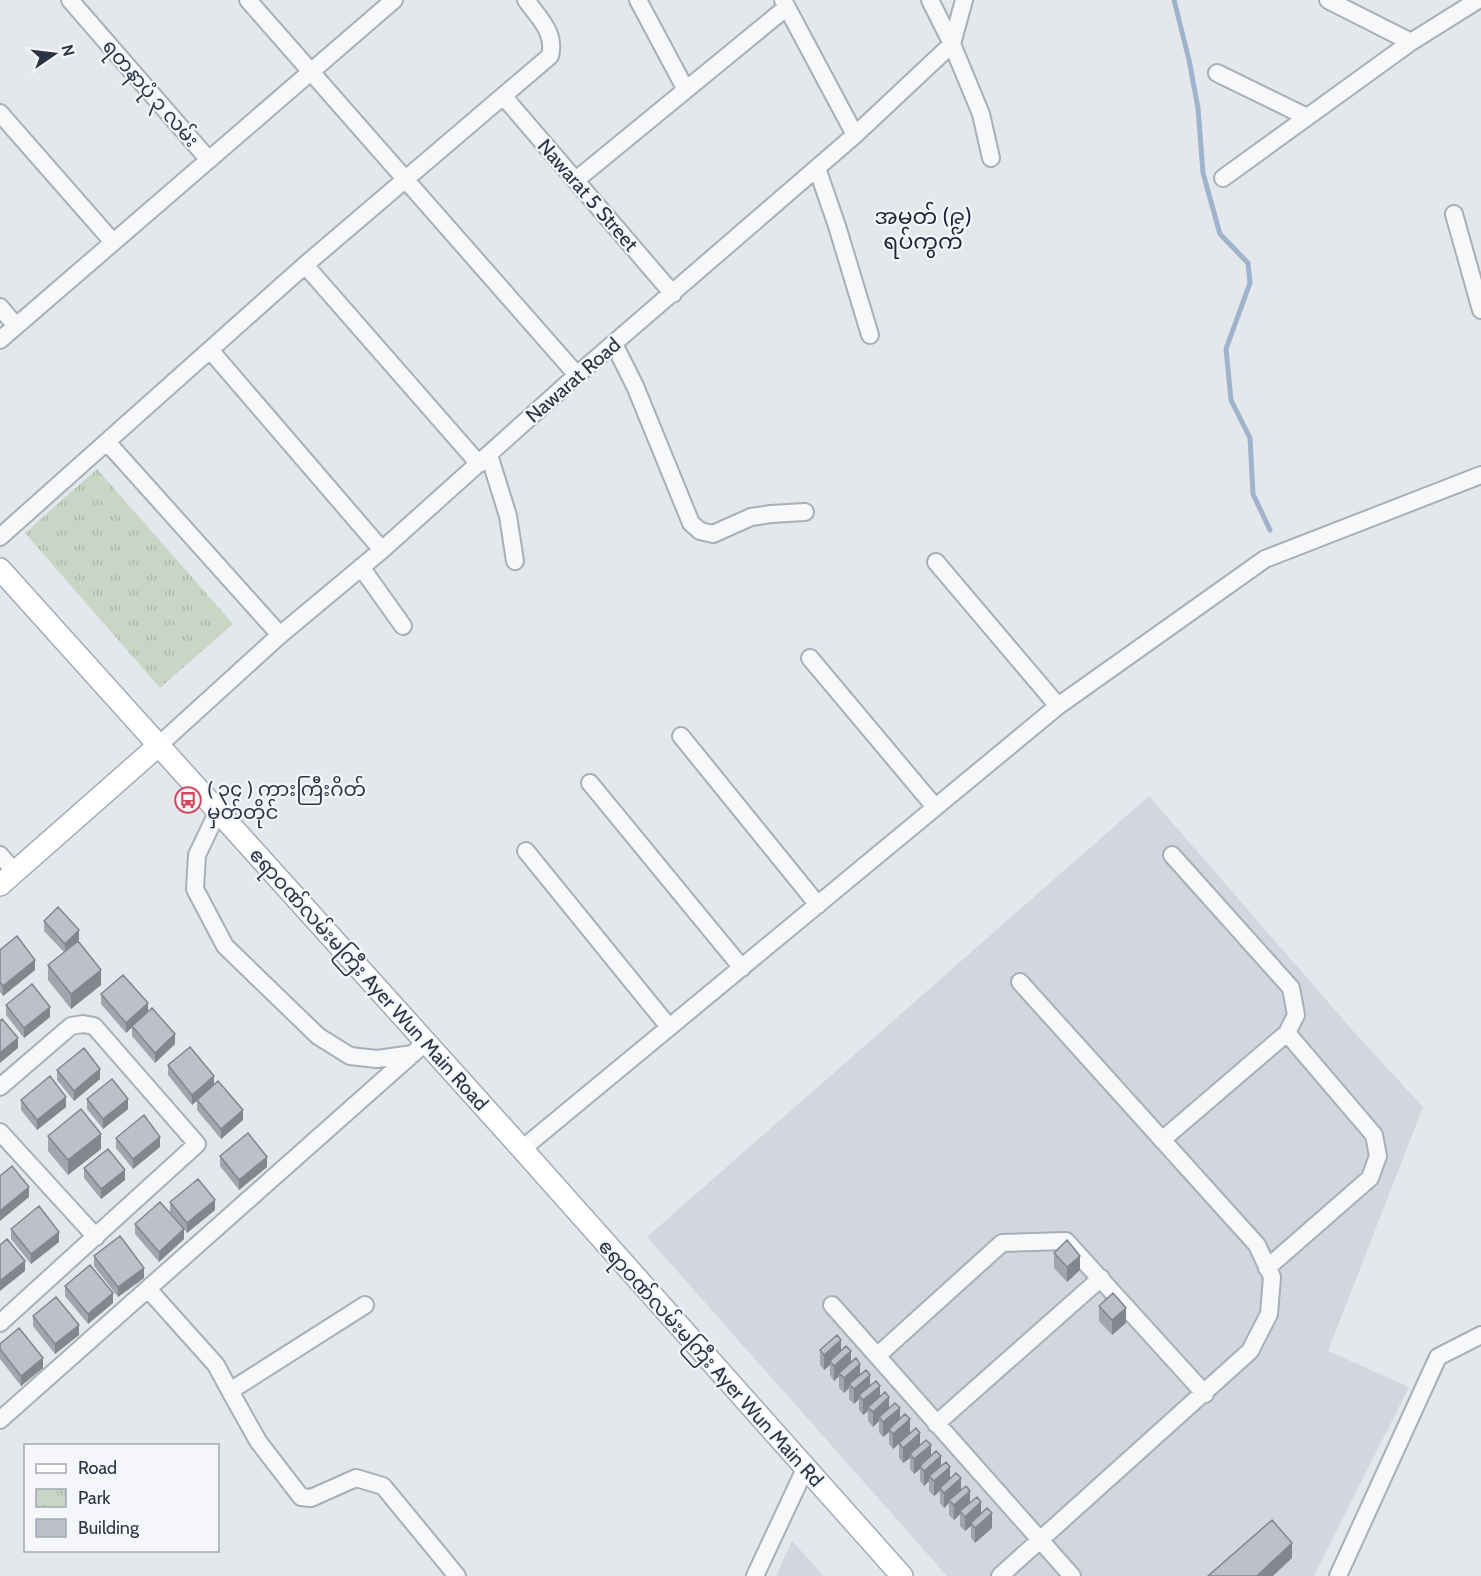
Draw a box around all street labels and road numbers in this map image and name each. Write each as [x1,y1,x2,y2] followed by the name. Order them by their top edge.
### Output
[94,33,206,155] street label: ရတနာပုံ ၃ လမ်း
[533,134,643,256] street label: Nawarat 5 Street
[521,332,625,428] street label: Nawarat Road
[242,841,495,1118] street label: ဧရာဝဏ်လမ်းမကြီး Ayer Wun Main Road
[591,1233,830,1494] street label: ဧရာဝဏ်လမ်းမကြီး Ayer Wun Main Rd

